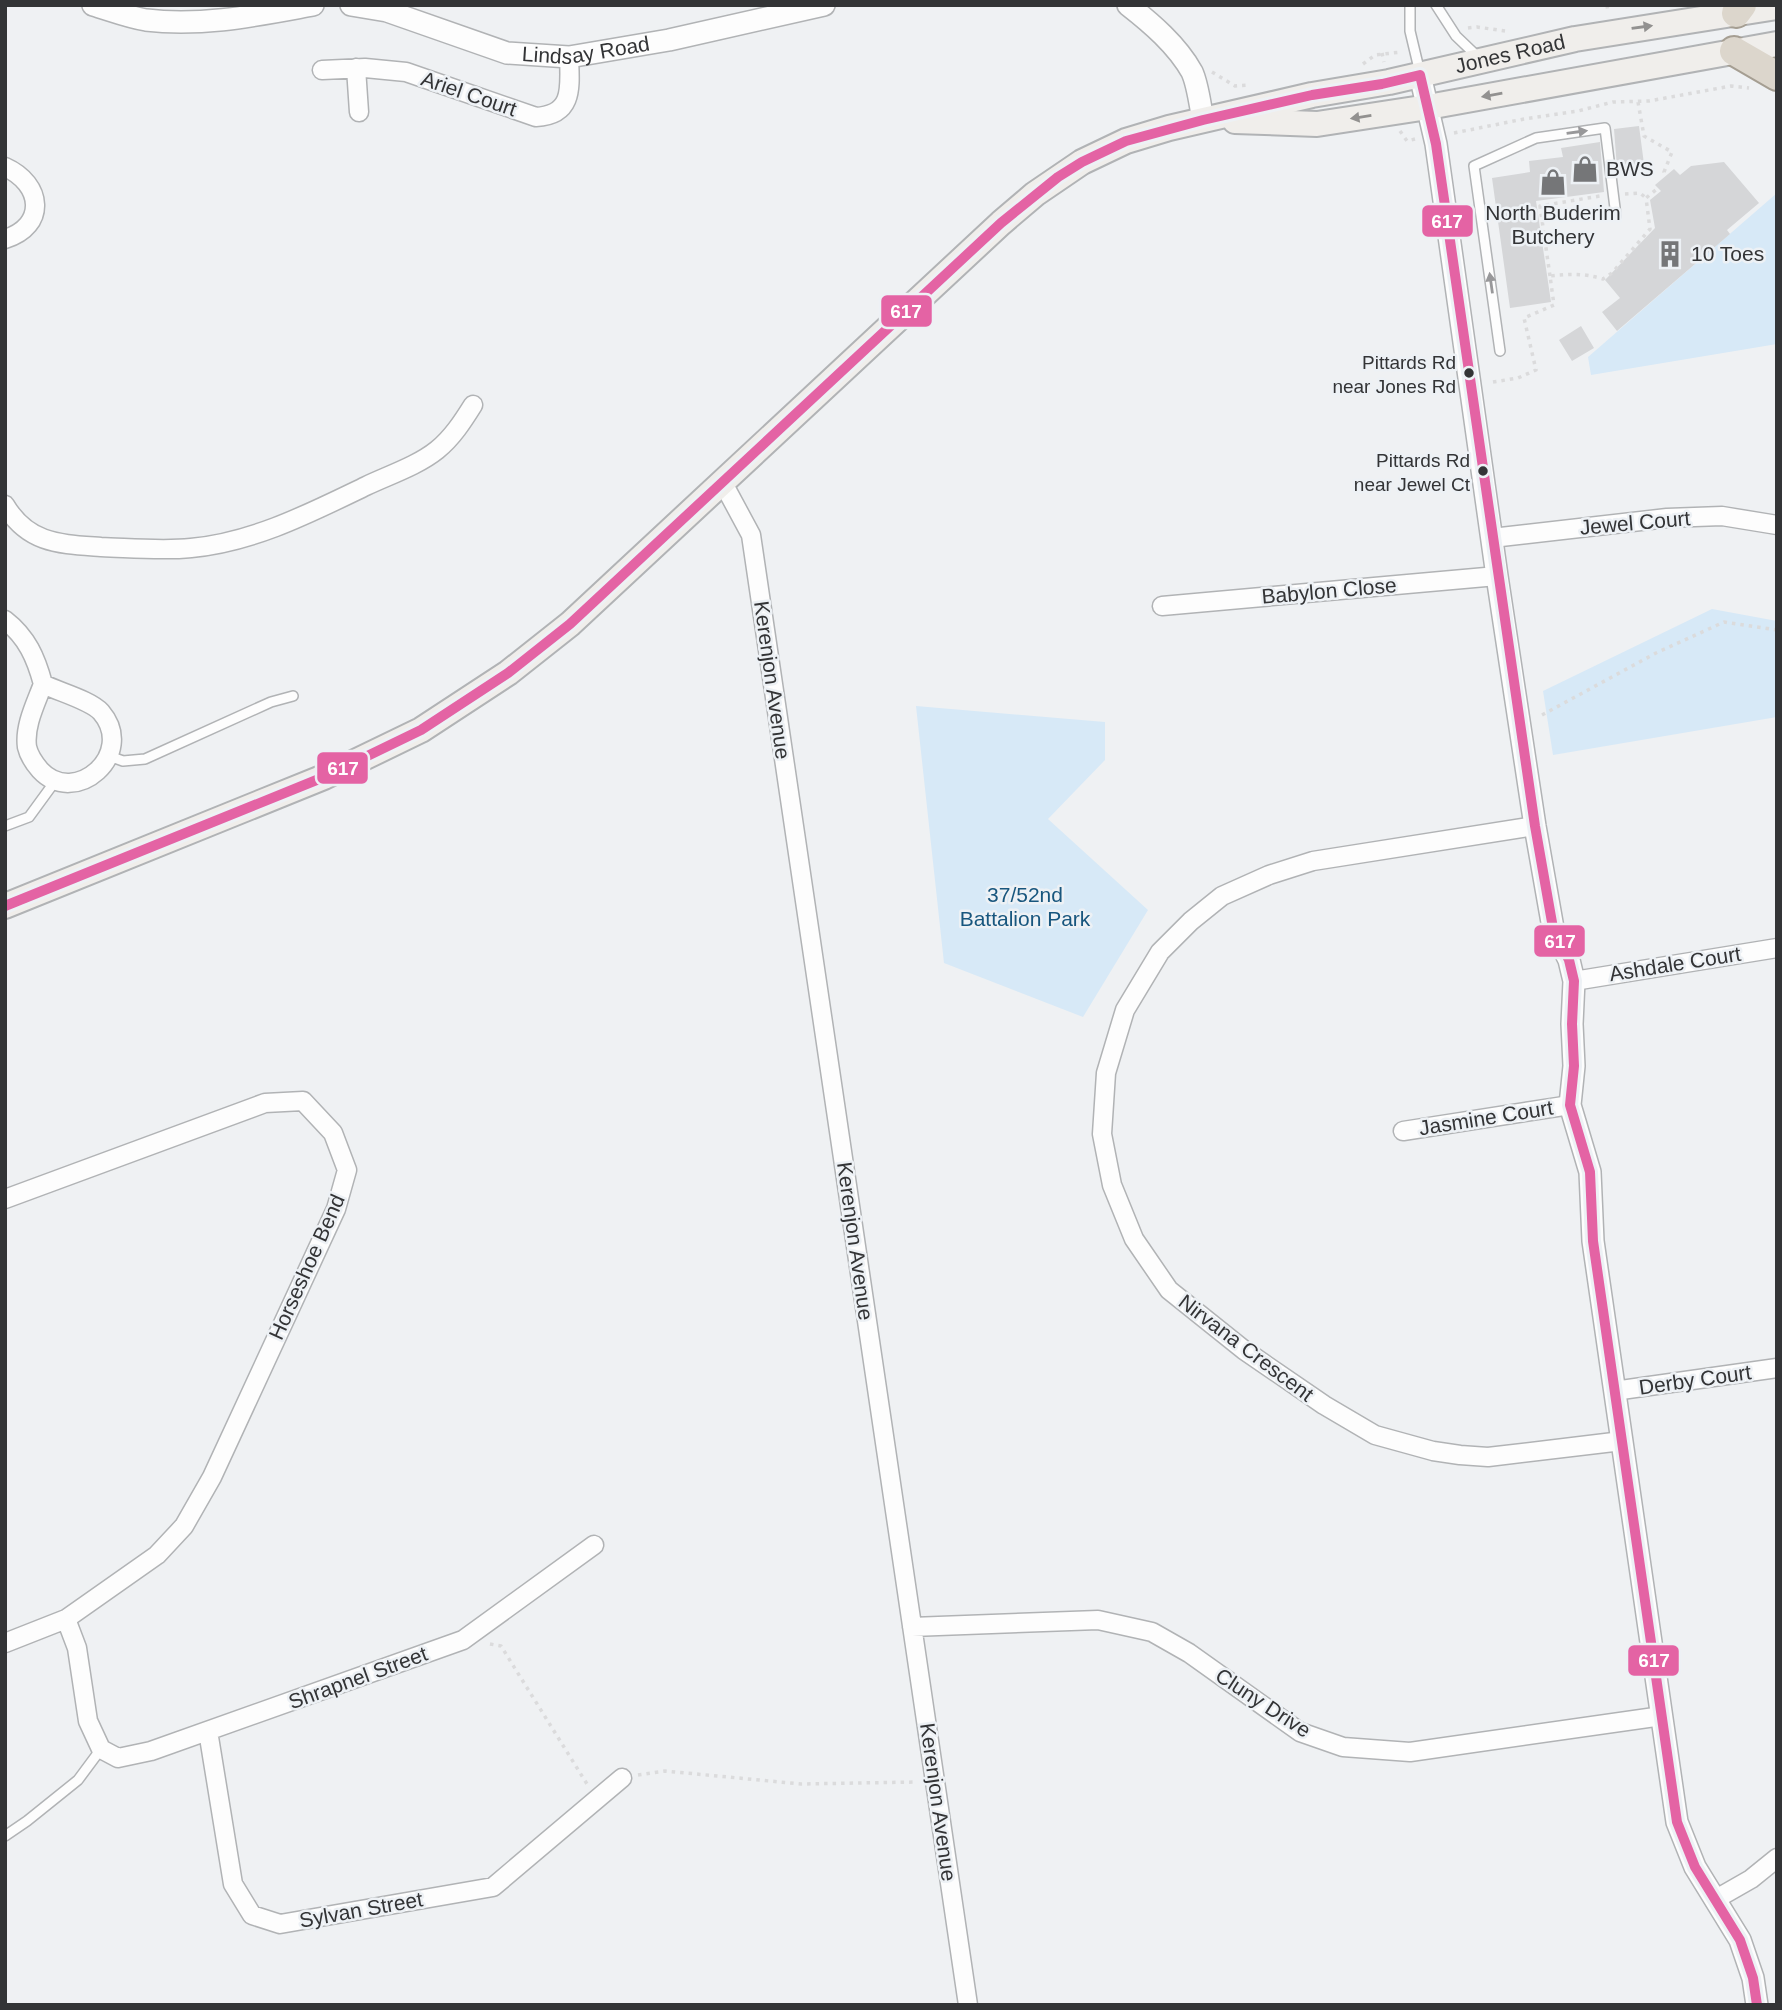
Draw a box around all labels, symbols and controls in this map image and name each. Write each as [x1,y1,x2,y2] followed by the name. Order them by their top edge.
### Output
[1631,21,1653,32] one-way arrow
[1453,30,1567,77] street label: Jones Road
[521,32,651,68] street label: Lindsay Road
[419,67,520,121] street label: Ariel Court
[1481,90,1503,101] one-way arrow
[1350,112,1372,123] one-way arrow
[1566,127,1588,138] one-way arrow
[1570,154,1600,184] shop icon: BWS
[1606,157,1654,180] place label: BWS
[1538,167,1568,197] shop icon: North Buderim Butchery
[1485,201,1621,248] place label: North Buderim Butchery
[1421,204,1474,238] line badge: 617
[1431,211,1463,232] text: 617
[1655,239,1685,269] building icon: 10 Toes
[1691,242,1764,265] place label: 10 Toes
[1485,272,1496,294] one-way arrow
[880,294,933,328] line badge: 617
[890,301,922,322] text: 617
[1332,352,1456,397] place label: Pittards Rd near Jones Rd
[1462,366,1476,380] marker: Pittards Rd near Jones Rd
[1354,450,1471,495] place label: Pittards Rd near Jewel Ct
[1476,464,1490,478] marker: Pittards Rd near Jewel Ct
[1579,506,1691,539] street label: Jewel Court
[1261,573,1397,608] street label: Babylon Close
[750,599,795,761] street label: Kerenjon Avenue
[316,751,369,785] line badge: 617
[327,758,359,779] text: 617
[960,883,1091,930] park label: 37/52nd Battalion Park
[1533,924,1586,958] line badge: 617
[1544,931,1576,952] text: 617
[1607,942,1743,985] street label: Ashdale Court
[1417,1096,1555,1139] street label: Jasmine Court
[833,1160,878,1322] street label: Kerenjon Avenue
[264,1191,349,1343] street label: Horseshoe Bend
[1175,1290,1318,1406] street label: Nirvana Crescent
[1637,1360,1753,1399] street label: Derby Court
[285,1642,430,1713] street label: Shrapnel Street
[1627,1644,1680,1677] line badge: 617
[1638,1650,1670,1671] text: 617
[1211,1663,1315,1742] street label: Cluny Drive
[916,1721,961,1883] street label: Kerenjon Avenue
[297,1887,425,1932] street label: Sylvan Street

